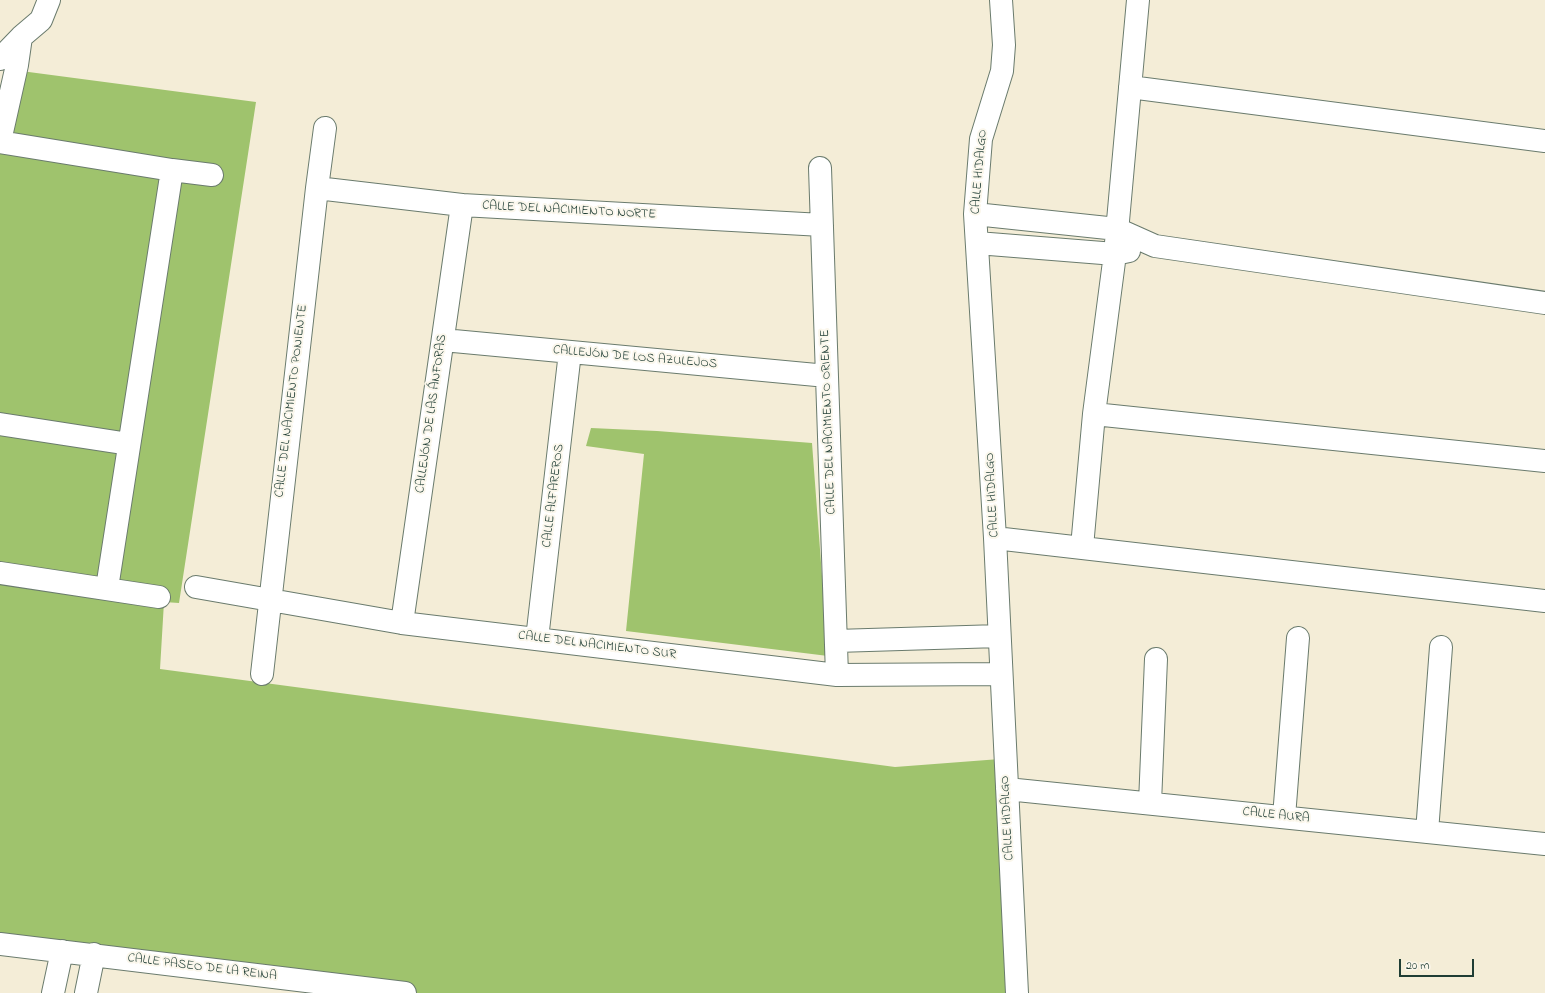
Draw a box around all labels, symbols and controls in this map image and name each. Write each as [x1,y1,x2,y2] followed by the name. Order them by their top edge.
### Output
[969,129,991,215] street label: CALLE HIDALGO
[482,199,656,223] street label: CALLE DEL NACIMIENTO NORTE
[272,304,312,498] street label: CALLE DEL NACIMIENTO PONIENTE
[818,329,840,515] street label: CALLE DEL NACIMIENTO ORIENTE
[413,334,451,494] street label: CALLEJÓN DE LAS ÁNFORAS
[552,343,718,373] street label: CALLEJÓN DE LOS AZULEJOS
[540,443,568,549] street label: CALLE ALFAREROS
[983,452,1003,538] street label: CALLE HIDALGO
[517,629,677,663] street label: CALLE DEL NACIMIENTO SUR
[998,775,1018,861] street label: CALLE HIDALGO
[1242,805,1310,827] street label: CALLE AURA
[126,951,278,985] street label: CALLE PASEO DE LA REINA
[1401,951,1476,977] scale bar
[1406,957,1429,975] text: 20 m

